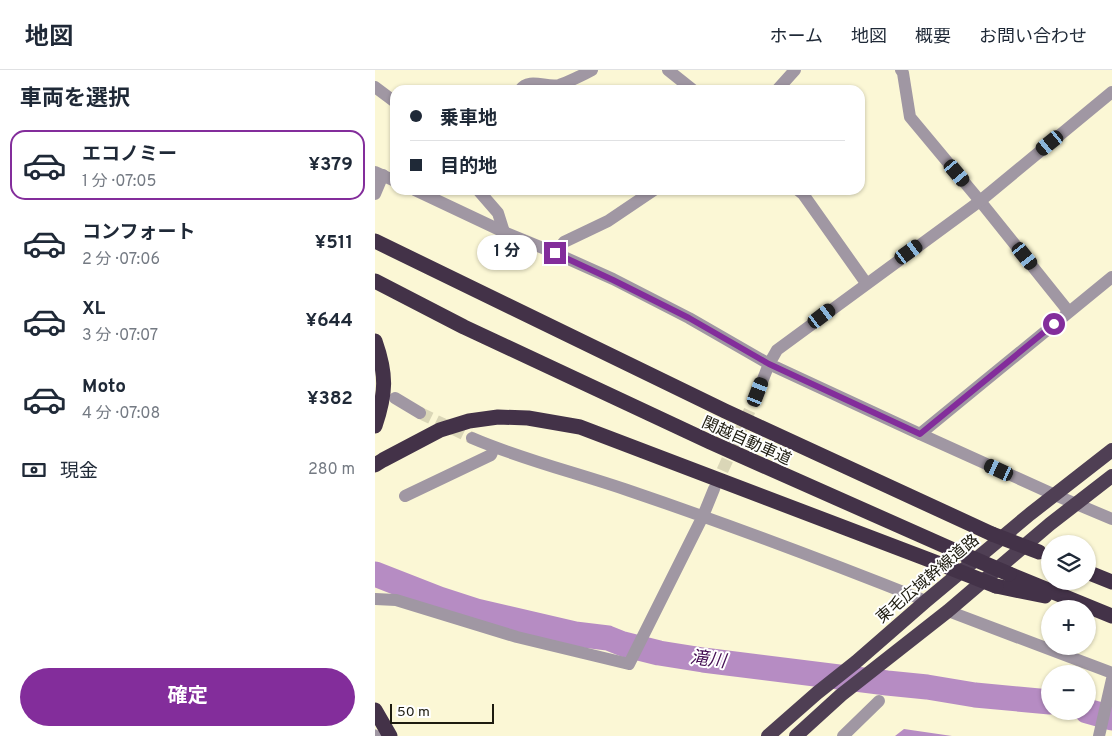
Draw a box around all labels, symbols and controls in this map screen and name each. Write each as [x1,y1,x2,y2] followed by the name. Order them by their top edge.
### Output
[25,23,73,53] text: 地図
[770,26,823,49] text: ホーム
[851,26,887,49] text: 地図
[915,26,951,49] text: 概要
[979,26,1087,49] text: お問い合わせ
[20,86,130,113] text: 車両を選択
[440,107,497,131] text: 乗車地
[1033,128,1066,158] car
[22,143,67,188] icon: car
[82,143,177,167] text: エコノミー
[309,153,353,177] text: ¥379
[440,155,497,179] text: 目的地
[941,157,972,189] car
[82,172,157,192] text: 1 分 · 07:05
[22,221,67,266] icon: car
[82,221,195,245] text: コンフォート
[315,231,353,255] text: ¥511
[477,236,537,270] callout: 1 分
[892,237,925,267] car
[1009,240,1040,272] car
[494,242,520,262] text: 1 分
[544,242,566,264] route end
[82,250,160,270] text: 2 分 · 07:06
[82,297,105,321] text: XL
[22,299,67,344] icon: car
[805,301,838,331] car
[305,309,353,333] text: ¥644
[1043,313,1065,335] route start
[82,326,158,346] text: 3 分 · 07:07
[82,375,126,399] text: Moto
[745,375,770,409] car
[22,377,67,422] icon: car
[307,387,353,411] text: ¥382
[82,404,160,424] text: 4 分 · 07:08
[698,413,794,470] street label: 関越自動車道
[20,456,48,484] icon: cash
[982,457,1015,483] car
[60,460,98,484] text: 現金
[308,460,355,480] text: 280 m
[873,531,984,628] street label: 東毛広域幹線道路
[1041,535,1096,720] map controls
[1041,535,1096,590] button: layers
[1041,600,1096,655] button: +
[689,647,729,674] water label: 滝川
[1041,665,1096,720] button: −
[20,668,355,726] button: 確定
[390,701,494,724] scale bar
[397,704,430,721] text: 50 m

